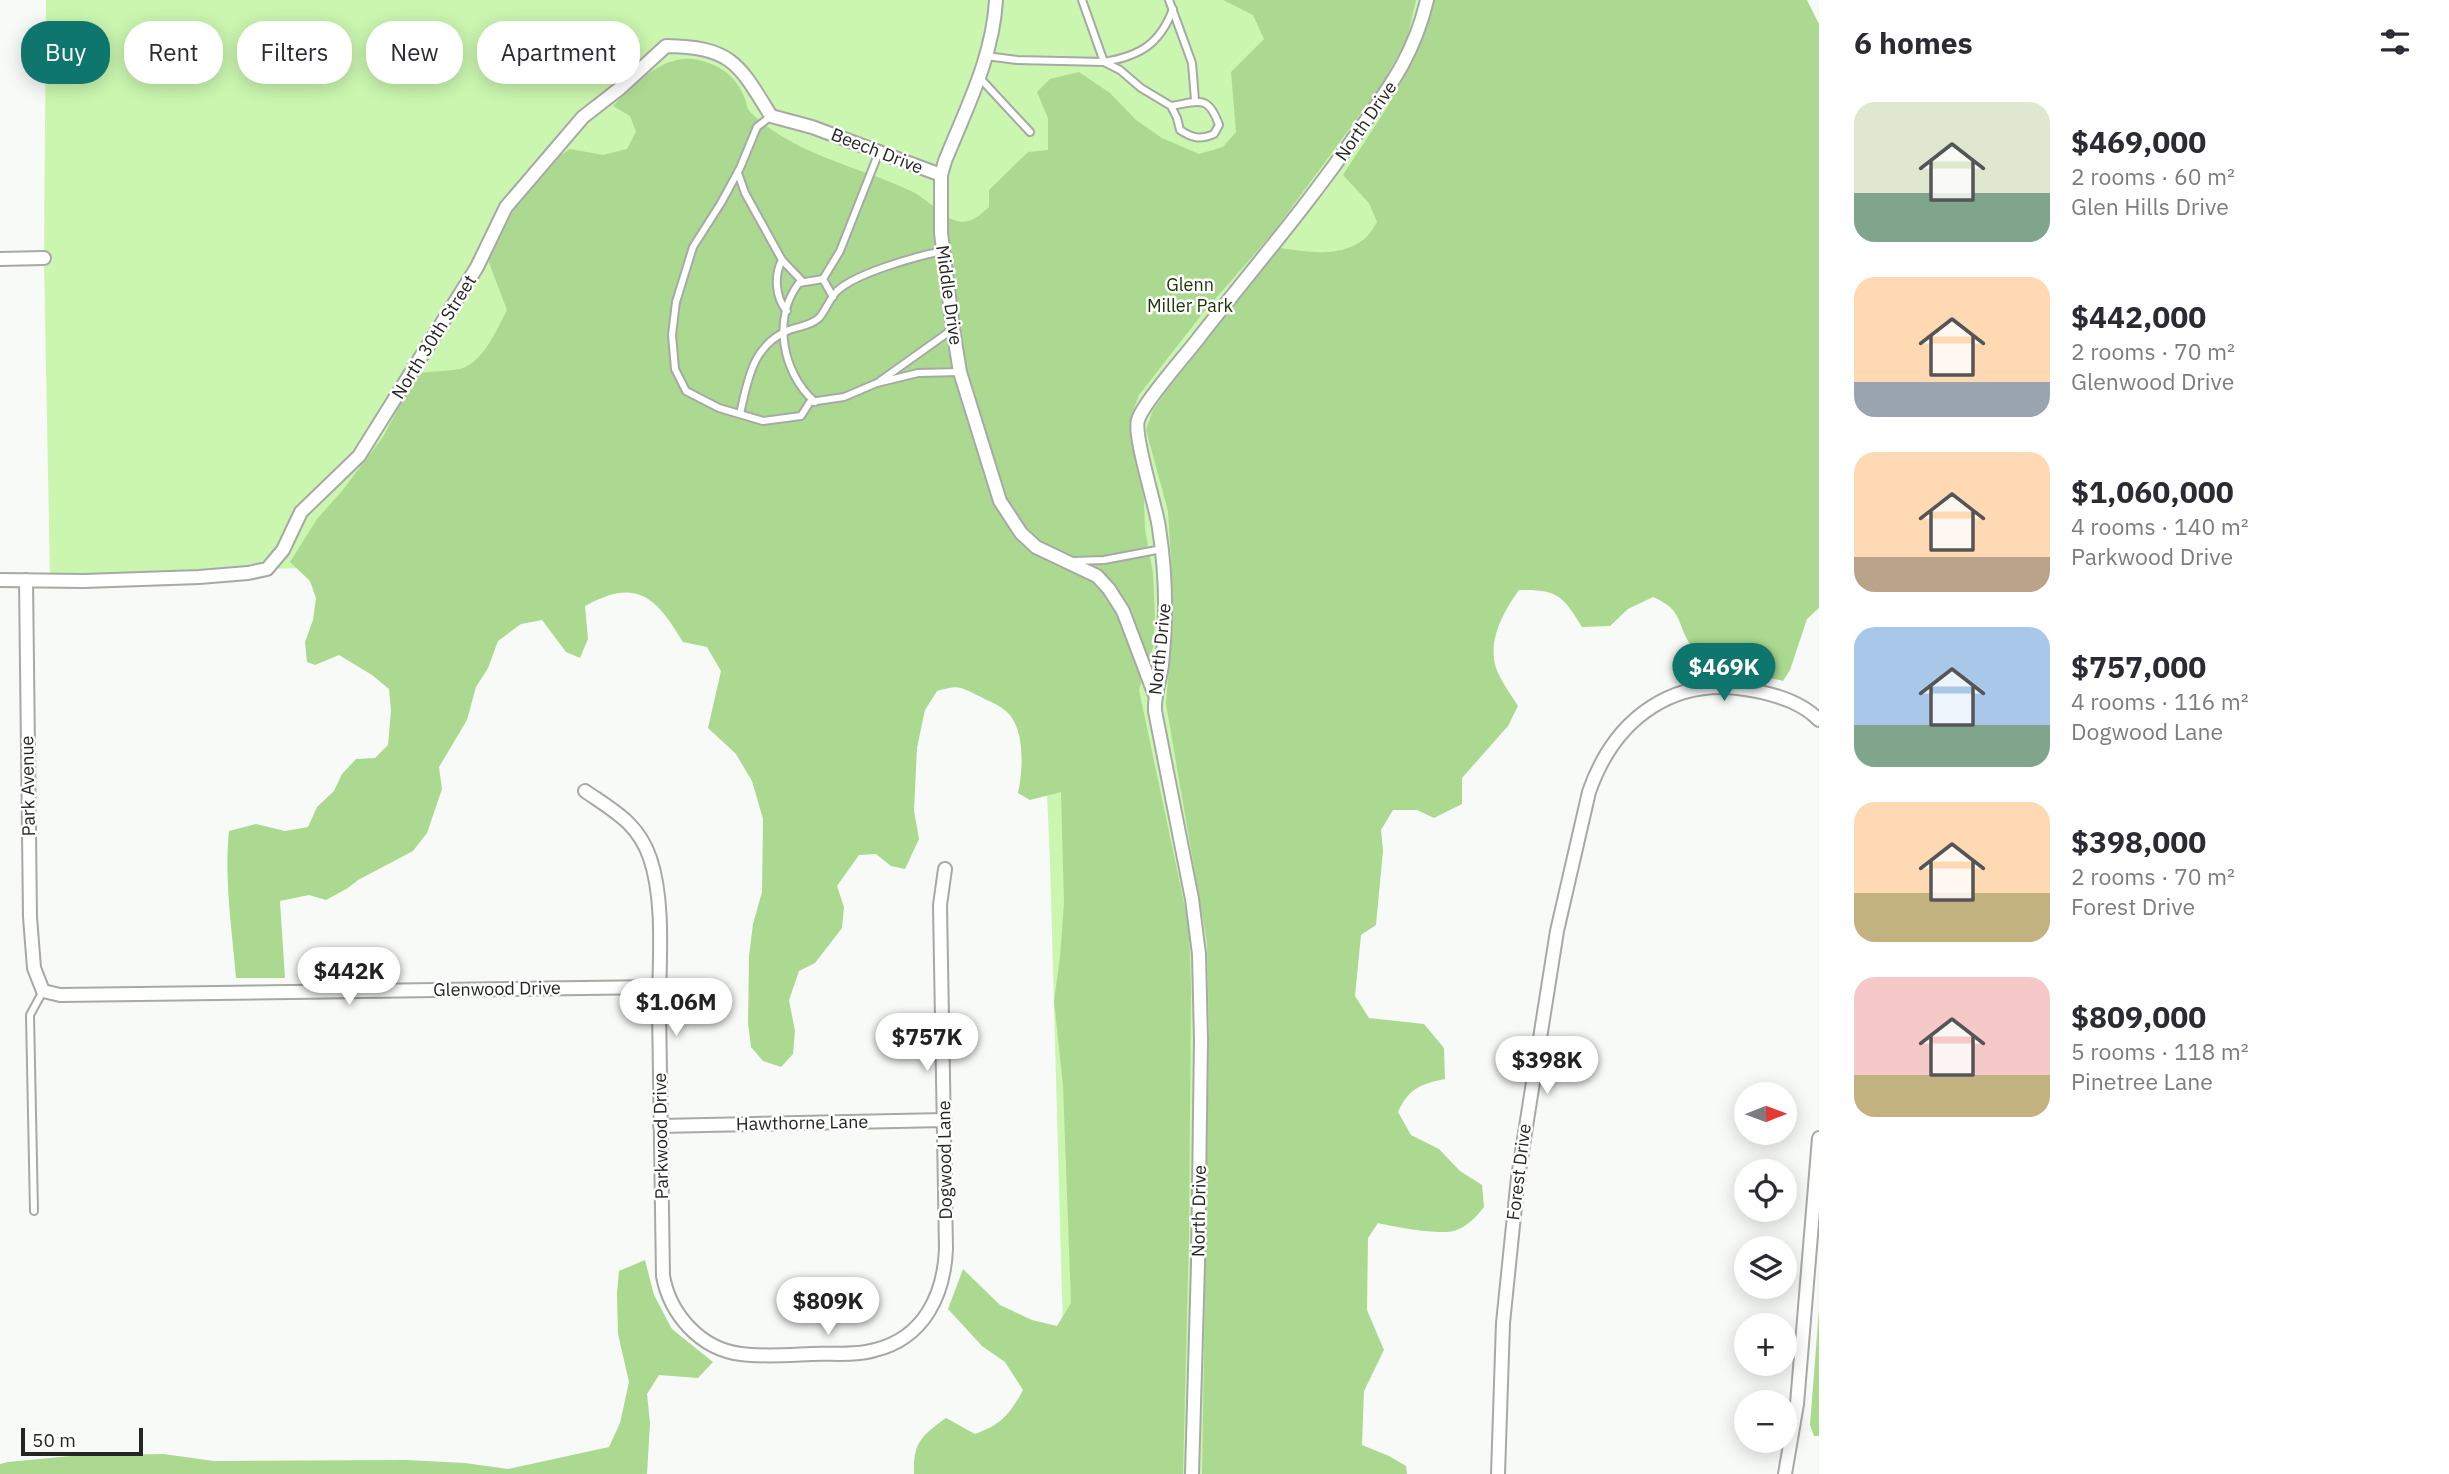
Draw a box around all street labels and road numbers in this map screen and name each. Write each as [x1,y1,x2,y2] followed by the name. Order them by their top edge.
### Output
[1330,76,1401,165] street label: North Drive
[828,122,927,179] street label: Beech Drive
[931,243,968,347] street label: Middle Drive
[386,270,481,403] street label: North 30th Street
[1143,602,1176,696] street label: North Drive
[15,735,40,837] street label: Park Avenue
[433,976,561,1001] street label: Glenwood Drive
[648,1072,673,1200] street label: Parkwood Drive
[932,1100,957,1220] street label: Dogwood Lane
[736,1110,868,1135] street label: Hawthorne Lane
[1501,1122,1536,1222] street label: Forest Drive
[1186,1165,1211,1257] street label: North Drive

